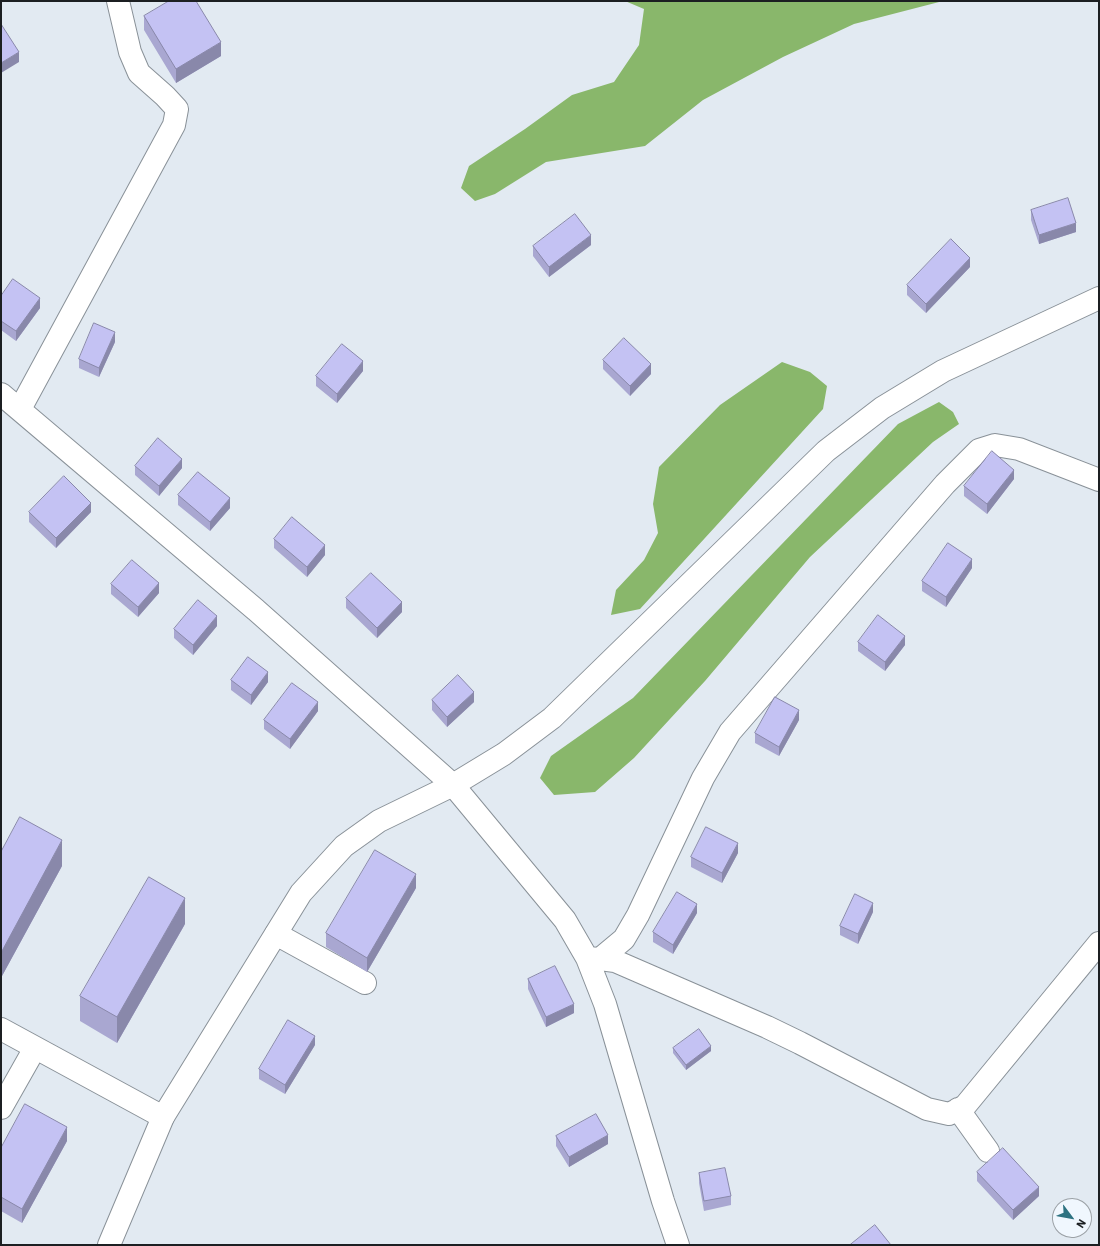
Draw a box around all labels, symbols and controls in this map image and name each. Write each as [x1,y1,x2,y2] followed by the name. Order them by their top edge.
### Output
[1052,1198,1092,1238] north arrow
[1073,1217,1089,1231] text: N

